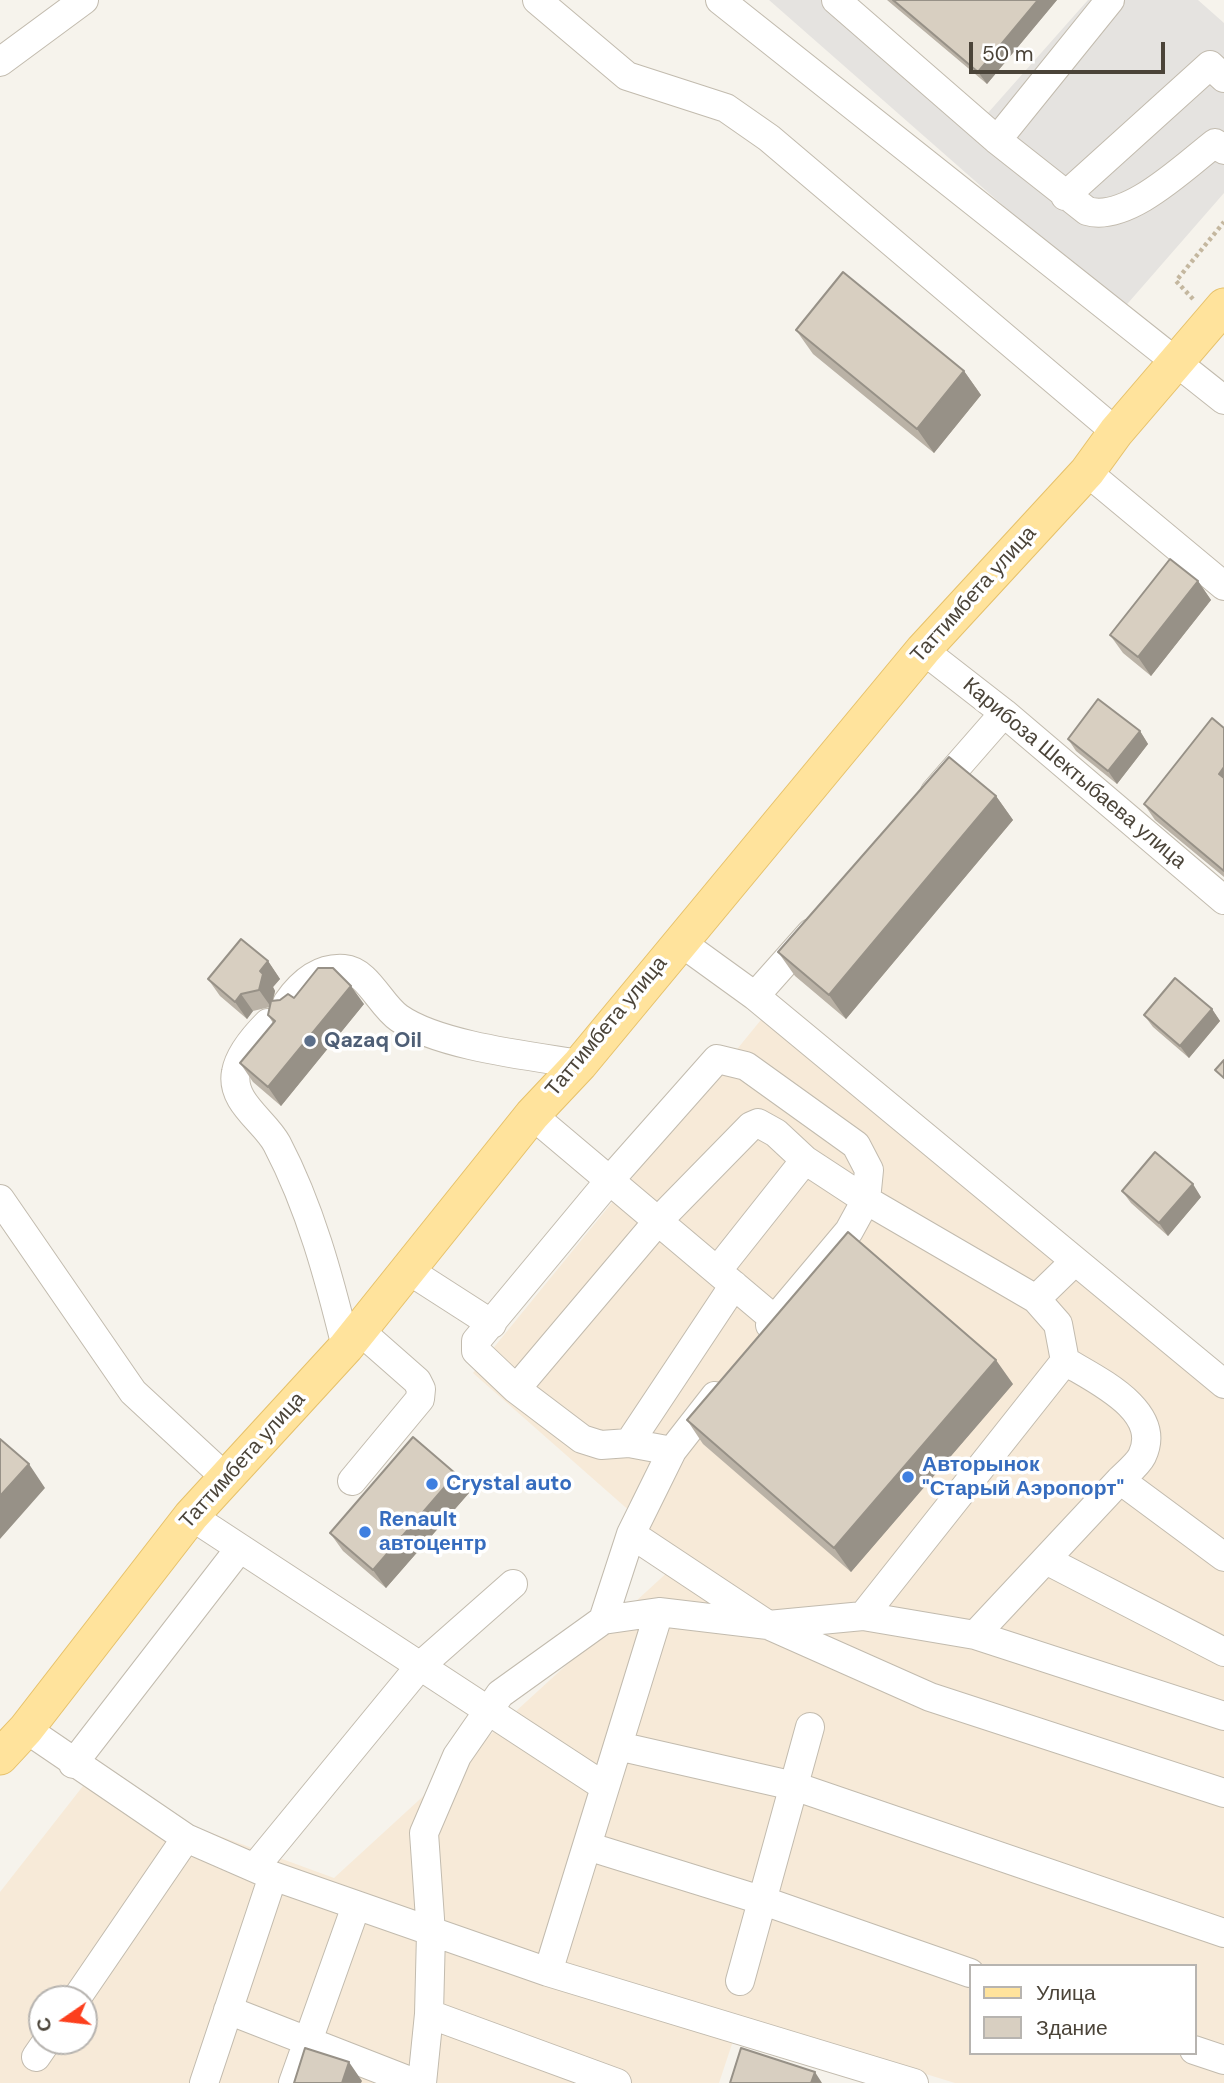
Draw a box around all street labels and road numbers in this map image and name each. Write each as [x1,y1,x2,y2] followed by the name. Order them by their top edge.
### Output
[906,521,1042,669] street label: Таттимбета улица
[957,673,1191,875] street label: Карибоза Шектыбаева улица
[541,952,673,1102] street label: Таттимбета улица
[175,1387,311,1535] street label: Таттимбета улица

